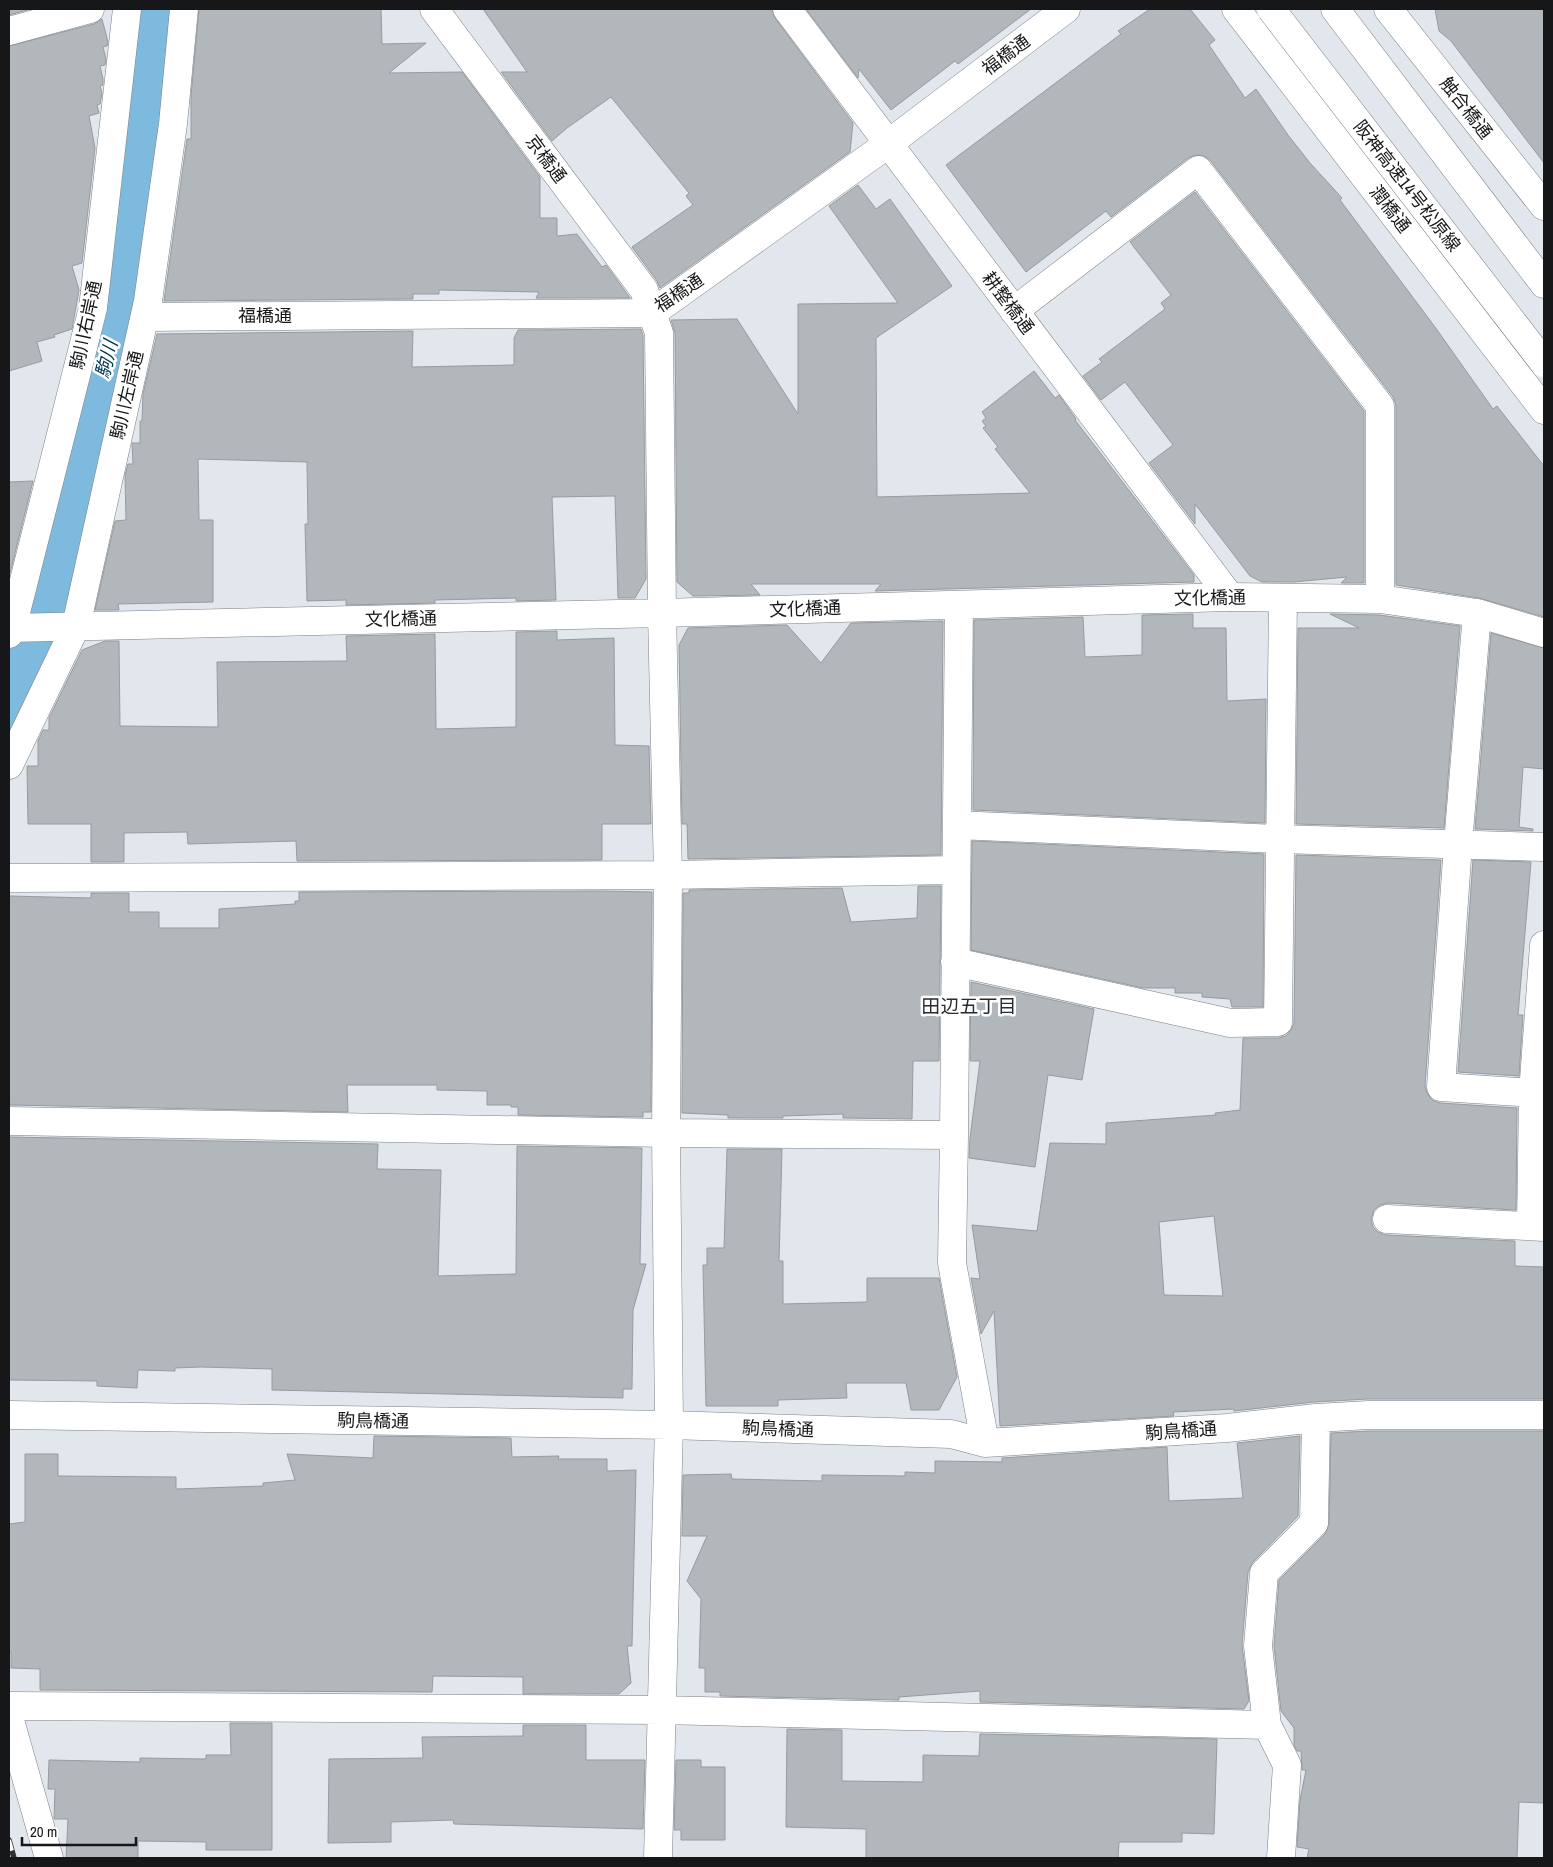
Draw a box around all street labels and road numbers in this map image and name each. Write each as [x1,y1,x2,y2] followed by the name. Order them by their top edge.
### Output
[977,28,1035,81] street label: 福橋通
[1434,72,1498,144] street label: 触合橋通
[1348,115,1467,257] street label: 阪神高速14号松原線
[520,130,573,188] street label: 京橋通
[1364,180,1417,238] street label: 潤橋通
[977,266,1040,339] street label: 耕整橋通
[649,267,708,318] street label: 福橋通
[66,279,106,371] street label: 駒川右岸通
[238,303,292,328] street label: 福橋通
[104,348,149,442] street label: 駒川左岸通
[1174,584,1246,611] street label: 文化橋通
[769,595,841,622] street label: 文化橋通
[365,605,437,632] street label: 文化橋通
[337,1407,409,1434] street label: 駒鳥橋通
[742,1415,814,1442] street label: 駒鳥橋通
[1144,1416,1218,1445] street label: 駒鳥橋通

